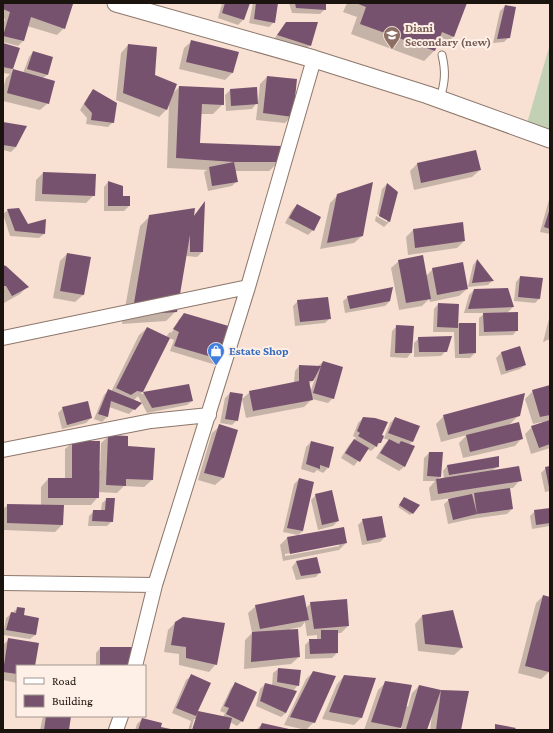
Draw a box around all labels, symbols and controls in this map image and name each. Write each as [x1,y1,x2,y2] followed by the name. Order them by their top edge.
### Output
[405,21,491,49] place label: Diani Secondary (new)
[382,25,402,50] school or university icon: Diani Secondary (new)
[206,341,226,366] shop icon: Estate Shop
[229,344,289,358] place label: Estate Shop
[16,665,146,717] legend
[52,674,77,688] text: Road
[52,694,93,708] text: Building

